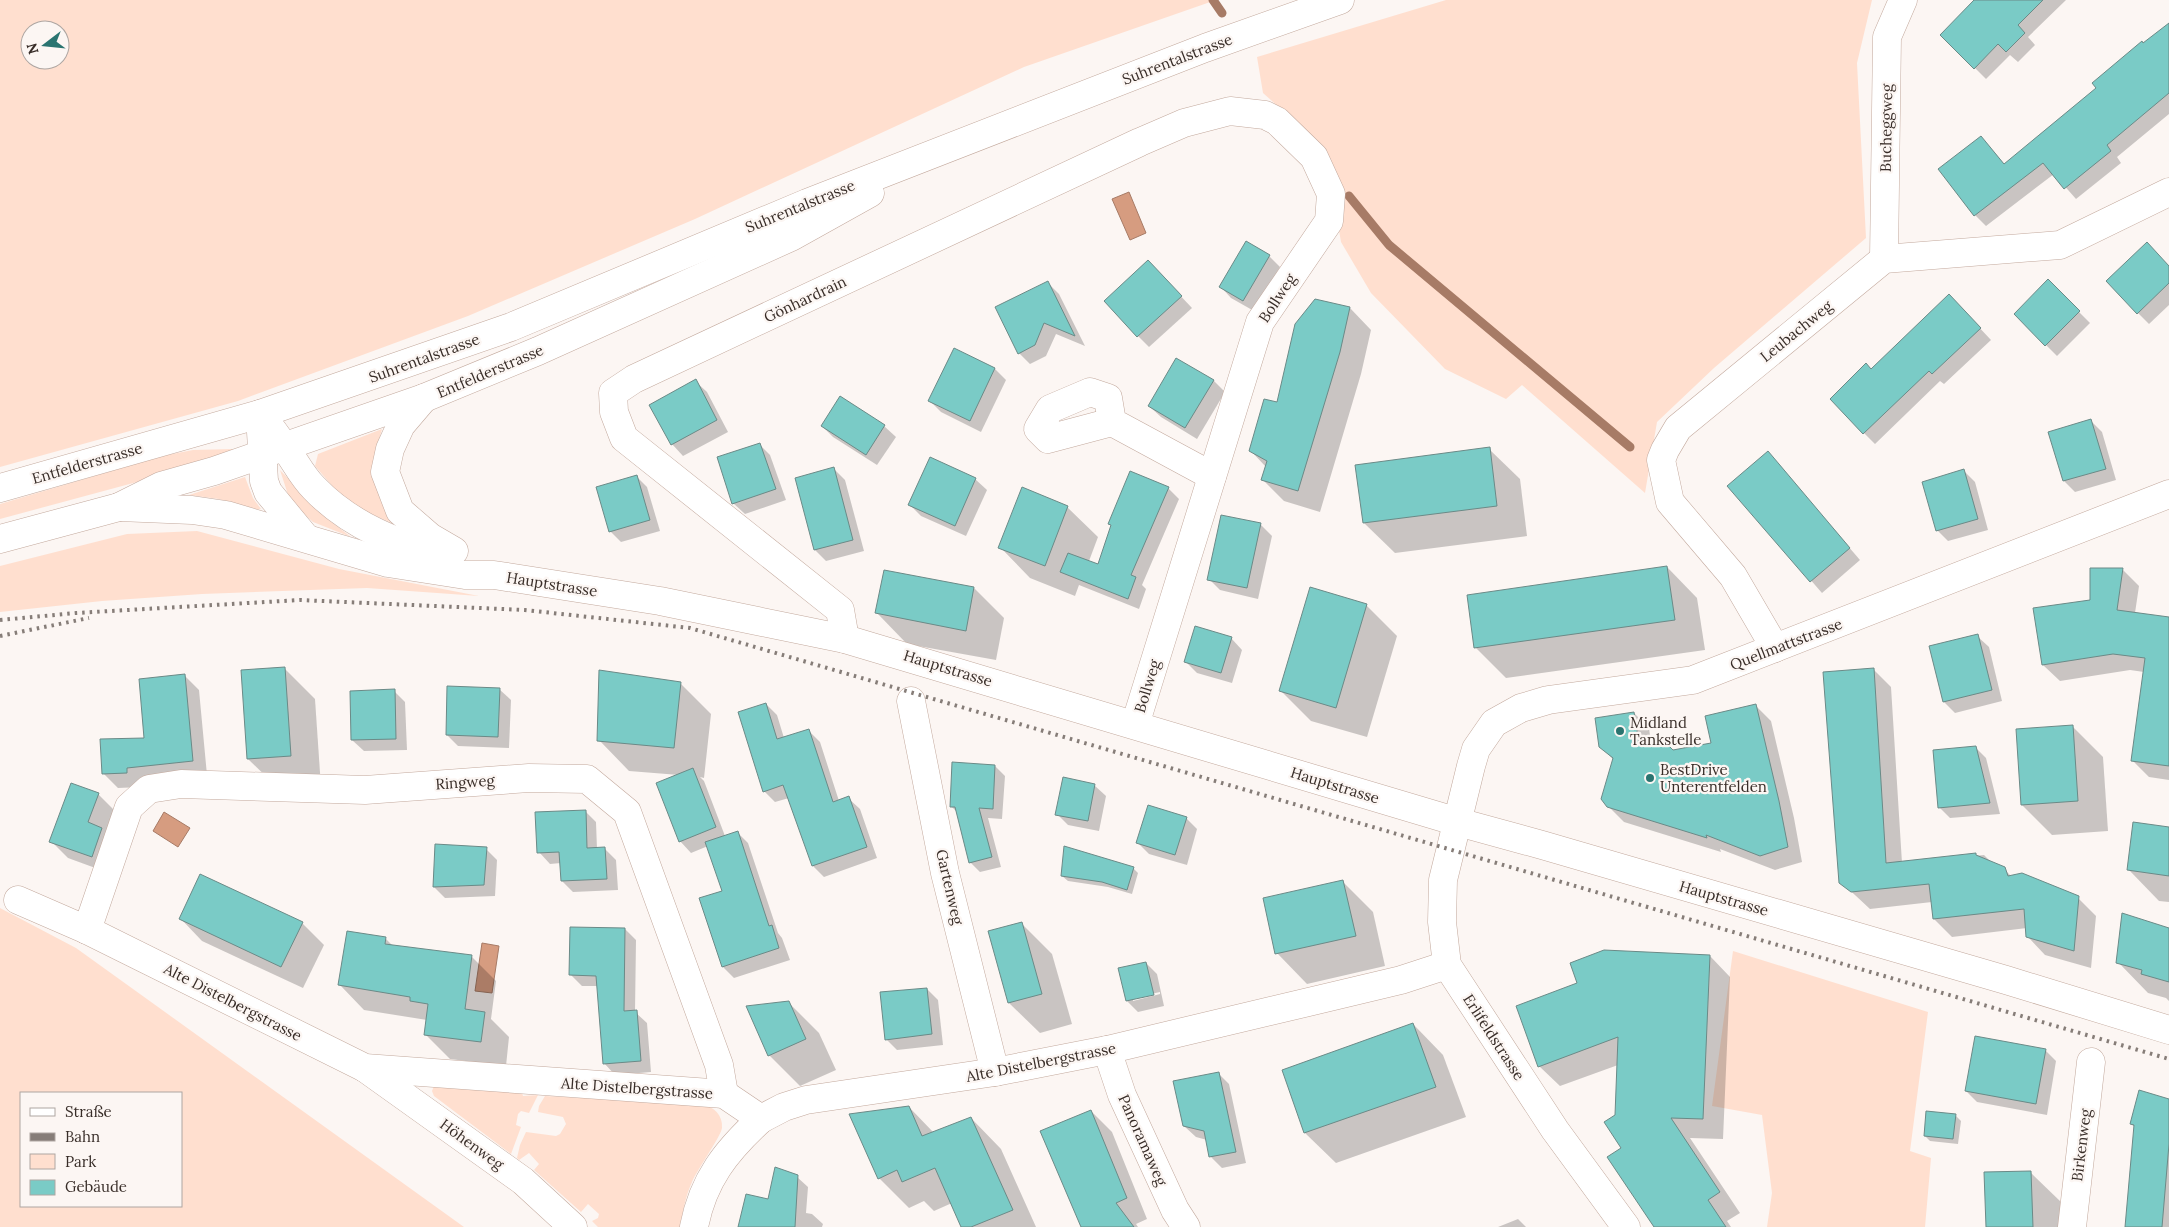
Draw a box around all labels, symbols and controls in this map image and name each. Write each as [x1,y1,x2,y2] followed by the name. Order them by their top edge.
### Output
[20,20,70,70] north arrow
[1119,29,1235,89] street label: Suhrentalstrasse
[22,41,43,56] text: N
[1876,83,1896,172] street label: Bucheggweg
[742,175,858,237] street label: Suhrentalstrasse
[1254,269,1300,326] street label: Bollweg
[761,272,849,326] street label: Gönhardrain
[1756,296,1836,366] street label: Leubachweg
[366,329,482,387] street label: Suhrentalstrasse
[434,340,546,402] street label: Entfelderstrasse
[30,438,144,488] street label: Entfelderstrasse
[505,567,599,601] street label: Hauptstrasse
[1727,614,1845,674] street label: Quellmattstrasse
[901,645,995,691] street label: Hauptstrasse
[1130,657,1164,715] street label: Bollweg
[1630,713,1701,749] place label: Midland Tankstelle
[1614,725,1626,737] marker: Midland Tankstelle
[1660,760,1767,796] place label: BestDrive Unterentfelden
[1288,762,1382,808] street label: Hauptstrasse
[435,770,496,794] street label: Ringweg
[1644,772,1656,784] marker: BestDrive Unterentfelden
[932,847,968,927] street label: Gartenweg
[1677,876,1771,920] street label: Hauptstrasse
[160,959,305,1045] street label: Alte Distelbergstrasse
[1459,990,1529,1084] street label: Erlifeldstrasse
[964,1038,1118,1086] street label: Alte Distelbergstrasse
[559,1073,714,1103] street label: Alte Distelbergstrasse
[1114,1091,1172,1189] street label: Panoramaweg
[20,1092,182,1207] legend
[65,1102,112,1121] text: Straße
[2067,1107,2095,1182] street label: Birkenweg
[436,1114,508,1174] street label: Höhenweg
[65,1127,100,1146] text: Bahn
[65,1152,96,1171] text: Park
[65,1177,127,1196] text: Gebäude

